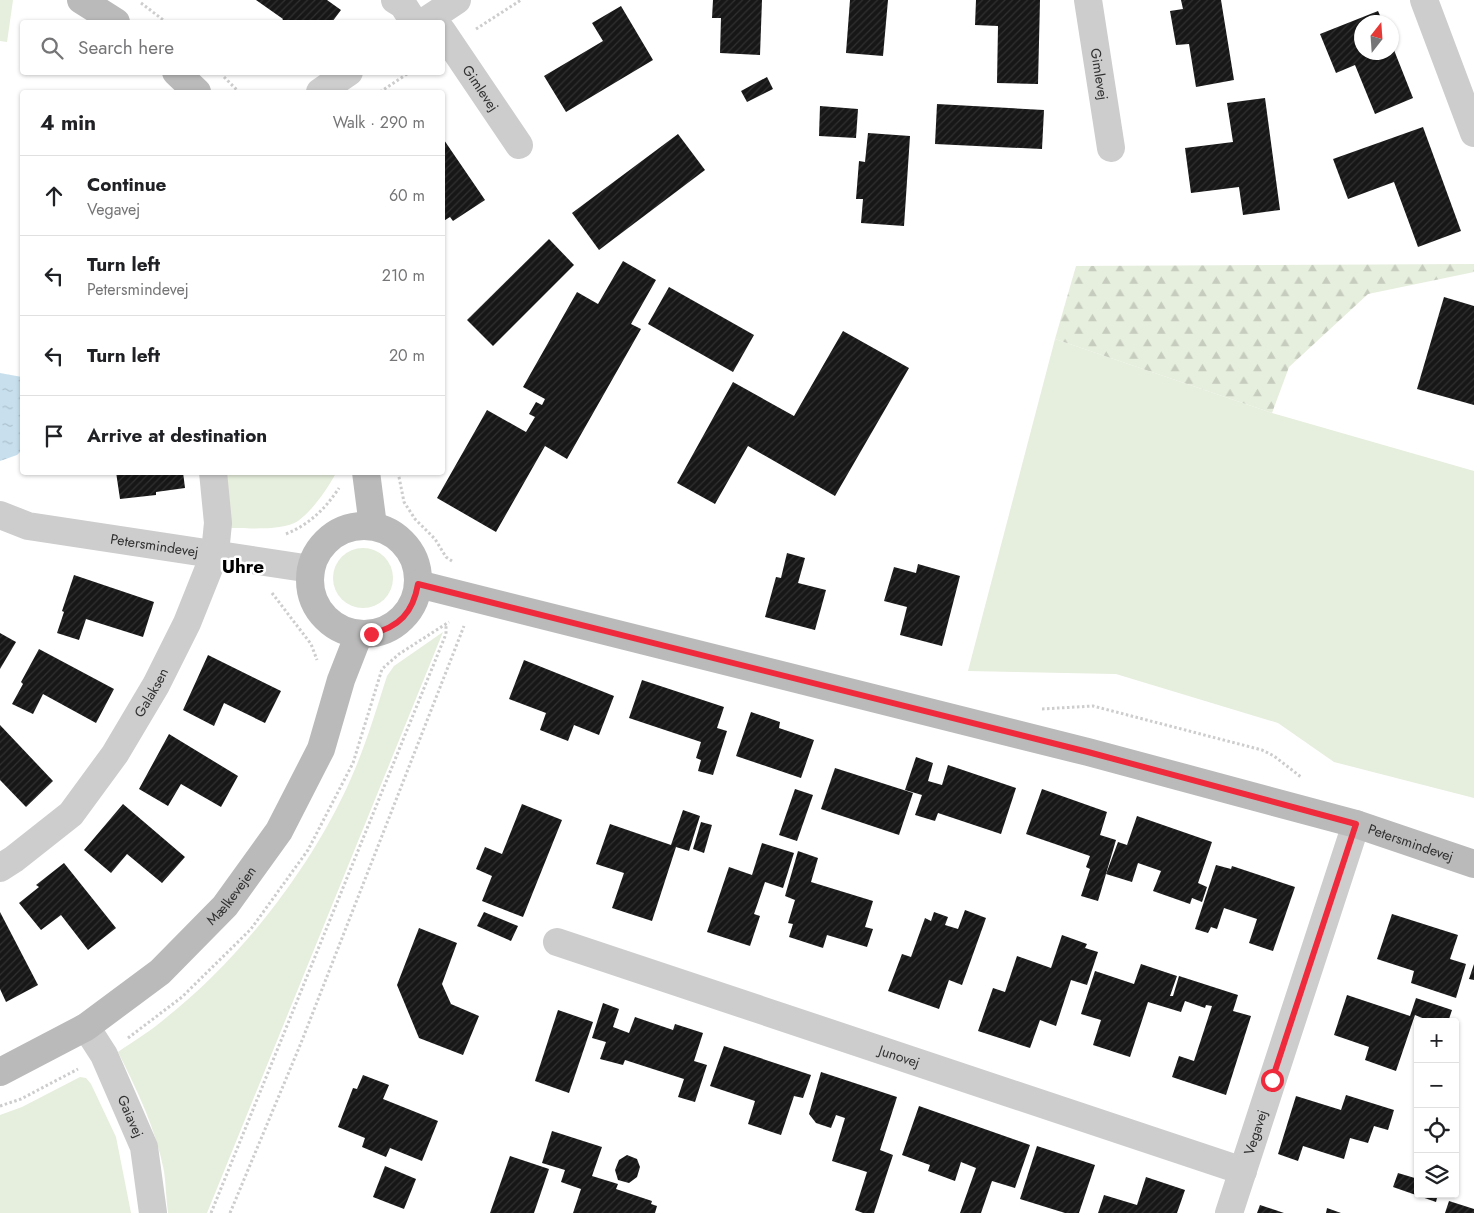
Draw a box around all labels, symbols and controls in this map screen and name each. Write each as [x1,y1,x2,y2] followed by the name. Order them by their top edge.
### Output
[1354,15,1399,60] north arrow
[20,20,445,75] search box
[38,34,66,62] icon: search
[78,34,174,61] text: Search here
[1086,47,1113,101] street label: Gimlevej
[458,61,504,115] street label: Gimlevej
[40,108,96,138] text: 4 min
[333,111,425,134] text: Walk · 290 m
[87,171,166,198] text: Continue
[40,182,68,210] icon: ahead
[389,184,425,207] text: 60 m
[87,198,140,221] text: Vegavej
[87,251,160,278] text: Turn left
[40,262,68,290] icon: left
[382,264,425,287] text: 210 m
[87,278,189,301] text: Petersmindevej
[40,342,68,370] icon: left
[87,342,160,369] text: Turn left
[389,344,425,367] text: 20 m
[40,422,68,450] icon: arrive
[87,422,267,449] text: Arrive at destination
[109,529,200,562] street label: Petersmindevej
[222,553,264,580] district label: Uhre
[360,623,383,646] route end
[129,664,173,721] street label: Galaksen
[1365,819,1456,866] street label: Petersmindevej
[202,862,261,929] street label: Mælkevejen
[1414,1018,1459,1198] map controls
[1414,1018,1459,1063] button: +
[874,1040,923,1072] street label: Junovej
[1414,1063,1459,1108] button: −
[1261,1069,1284,1092] route start
[113,1092,149,1141] street label: Gaiavej
[1239,1107,1272,1157] street label: Vegavej
[1414,1108,1459,1153] button: locate
[1414,1153,1459,1198] button: layers

